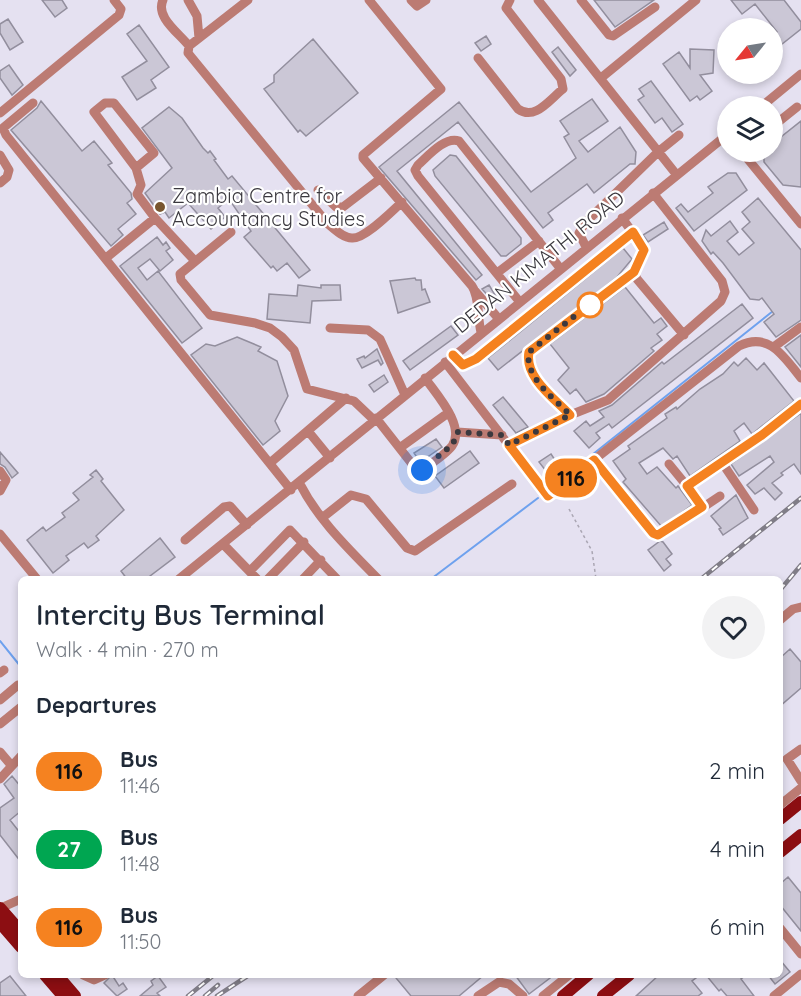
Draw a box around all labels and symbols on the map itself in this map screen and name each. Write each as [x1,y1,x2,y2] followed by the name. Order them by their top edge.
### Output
[717,18,783,84] north arrow
[172,183,365,231] place label: Zambia Centre for Accountancy Studies
[448,185,629,338] street label: DEDAN KIMATHI ROAD
[153,200,167,214] marker: Zambia Centre for Accountancy Studies
[577,292,603,318] unlabelled marker
[407,455,437,485] your location
[536,458,606,498] line badge: 116

